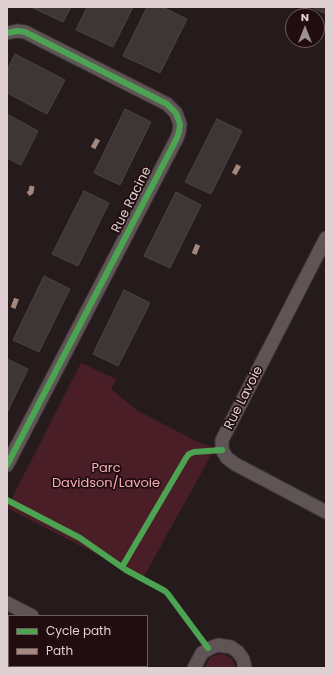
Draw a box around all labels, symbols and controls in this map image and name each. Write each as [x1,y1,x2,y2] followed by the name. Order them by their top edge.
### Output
[285,8,325,48] north arrow
[301,9,309,25] text: N
[109,164,155,236] street label: Rue Racine
[221,364,267,432] street label: Rue Lavoie
[52,461,160,492] park label: Parc Davidson/Lavoie
[8,615,148,667] legend
[46,622,111,639] text: Cycle path
[46,642,73,659] text: Path

